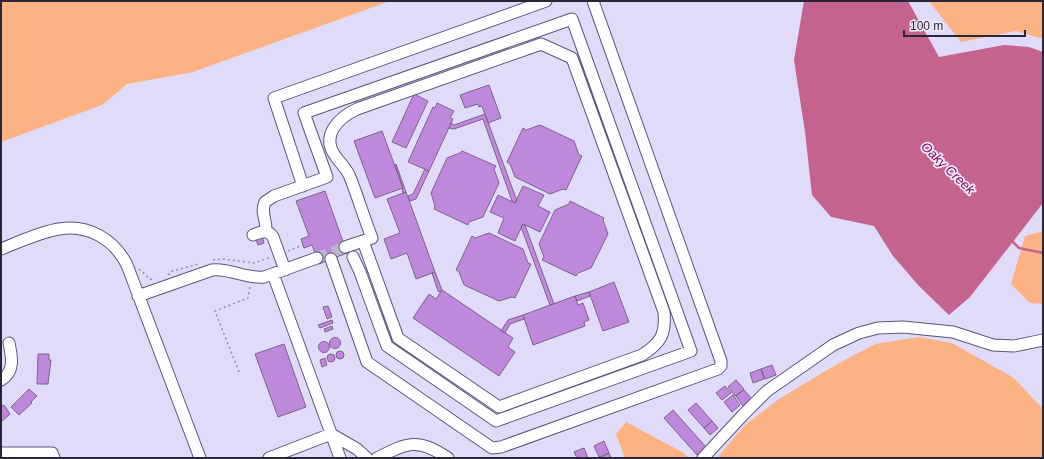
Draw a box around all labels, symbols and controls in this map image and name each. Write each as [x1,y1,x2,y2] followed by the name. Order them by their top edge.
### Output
[904,12,1025,38] scale bar
[910,19,943,33] text: 100 m
[918,139,979,198] water label: Oaky Creek

